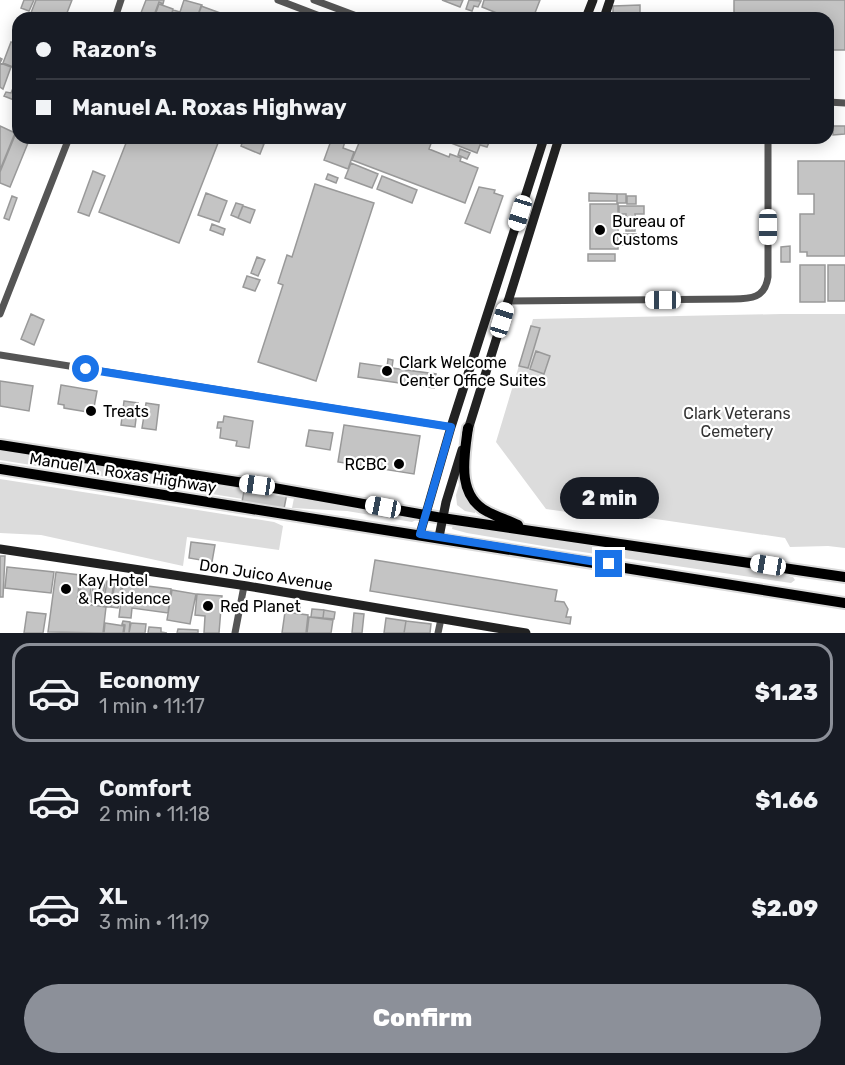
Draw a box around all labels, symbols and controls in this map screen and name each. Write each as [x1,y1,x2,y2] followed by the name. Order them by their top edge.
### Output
[72,36,157,63] text: Razon’s
[72,94,347,121] text: Manuel A. Roxas Highway
[506,193,534,233] car
[759,209,777,245] car
[612,212,686,249] place label: Bureau of Customs
[593,223,607,237] marker: Bureau of Customs
[645,291,681,309] car
[488,300,516,340] car
[399,353,546,390] place label: Clark Welcome Center Office Suites
[72,355,99,382] route start
[380,364,394,378] marker: Clark Welcome Center Office Suites
[103,402,149,421] place label: Treats
[84,404,98,418] marker: Treats
[683,404,791,441] park label: Clark Veterans Cemetery
[28,449,218,497] street label: Manuel A. Roxas Highway
[345,455,387,474] place label: RCBC
[392,457,406,471] marker: RCBC
[238,474,276,496] car
[560,477,658,519] callout: 2 min
[582,486,637,510] text: 2 min
[364,495,402,519] car
[595,550,622,577] route end
[749,553,787,577] car
[198,555,334,595] street label: Don Juico Avenue
[78,571,170,608] place label: Kay Hotel & Residence
[59,582,73,596] marker: Kay Hotel & Residence
[220,597,301,616] place label: Red Planet
[201,599,215,613] marker: Red Planet
[27,666,81,720] icon: car
[99,667,200,694] text: Economy
[755,679,818,706] text: $1.23
[99,694,205,718] text: 1 min · 11:17
[27,774,81,828] icon: car
[99,775,191,802] text: Comfort
[755,787,818,814] text: $1.66
[99,802,210,826] text: 2 min · 11:18
[27,882,81,936] icon: car
[99,883,127,910] text: XL
[752,895,818,922] text: $2.09
[99,910,210,934] text: 3 min · 11:19
[24,984,821,1053] button: Confirm

